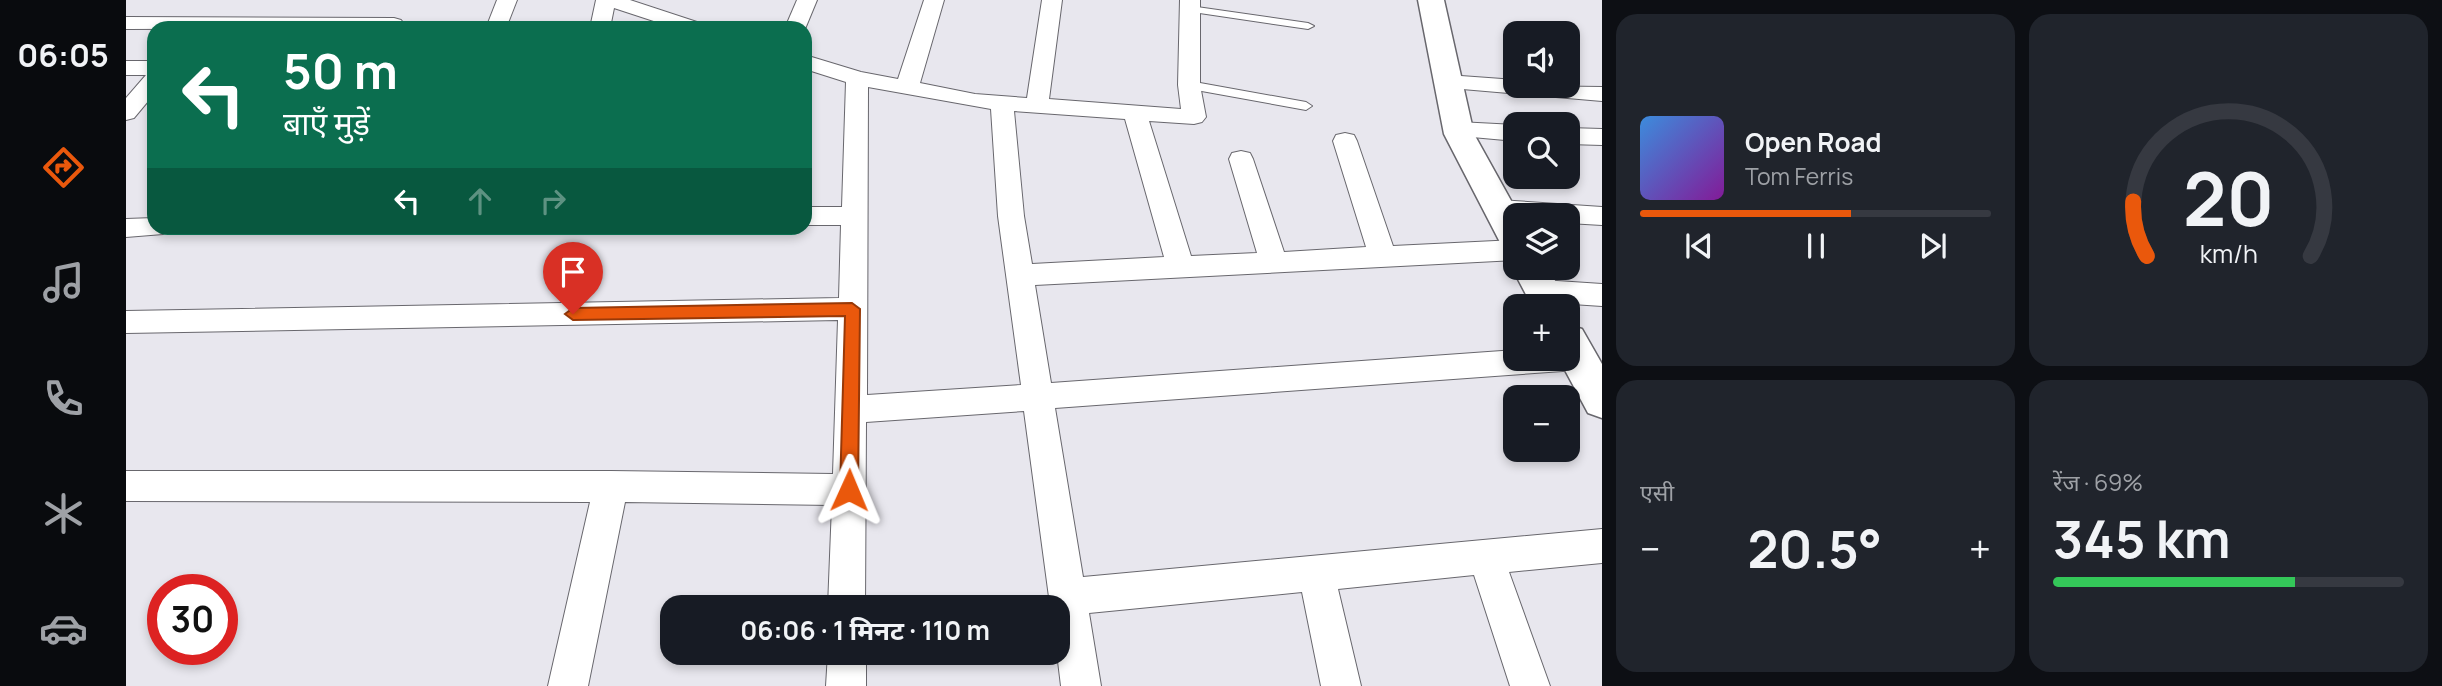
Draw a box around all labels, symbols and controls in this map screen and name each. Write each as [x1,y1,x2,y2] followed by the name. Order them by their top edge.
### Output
[1503,21,1580,462] map controls
[1503,21,1580,98] button: sound
[17,33,109,77] text: 06:05
[283,37,398,104] text: 50 m
[168,49,259,140] icon: left
[283,101,370,145] text: बाएँ मुड़ें
[1503,112,1580,189] button: search
[1745,124,1881,160] text: Open Road
[39,143,88,192] icon: directions
[2183,149,2274,249] text: 20
[1745,160,1853,192] text: Tom Ferris
[388,182,426,220] icon: left
[461,182,499,220] icon: ahead
[534,182,572,220] icon: right
[1503,203,1580,280] button: layers
[1680,227,1718,265] icon: previous
[1797,227,1835,265] icon: pause
[1914,227,1952,265] icon: next
[2199,236,2258,271] text: km/h
[543,242,603,314] pin
[554,253,592,291] icon: arrive
[39,258,88,307] icon: music
[1503,294,1580,371] button: +
[39,374,88,423] icon: phone
[1503,385,1580,462] button: −
[812,453,886,527] position arrow
[2053,466,2143,498] text: रेंज · 69%
[1640,476,1674,508] text: एसी
[39,489,88,538] icon: climate
[2053,503,2230,574] text: 345 km
[1747,513,1882,584] text: 20.5°
[1640,522,1661,574] text: −
[1969,522,1991,574] text: +
[147,574,238,665] speed limit sign: 30
[39,604,88,653] icon: car
[740,612,990,648] text: 06:06 · 1 मिनट · 110 m

